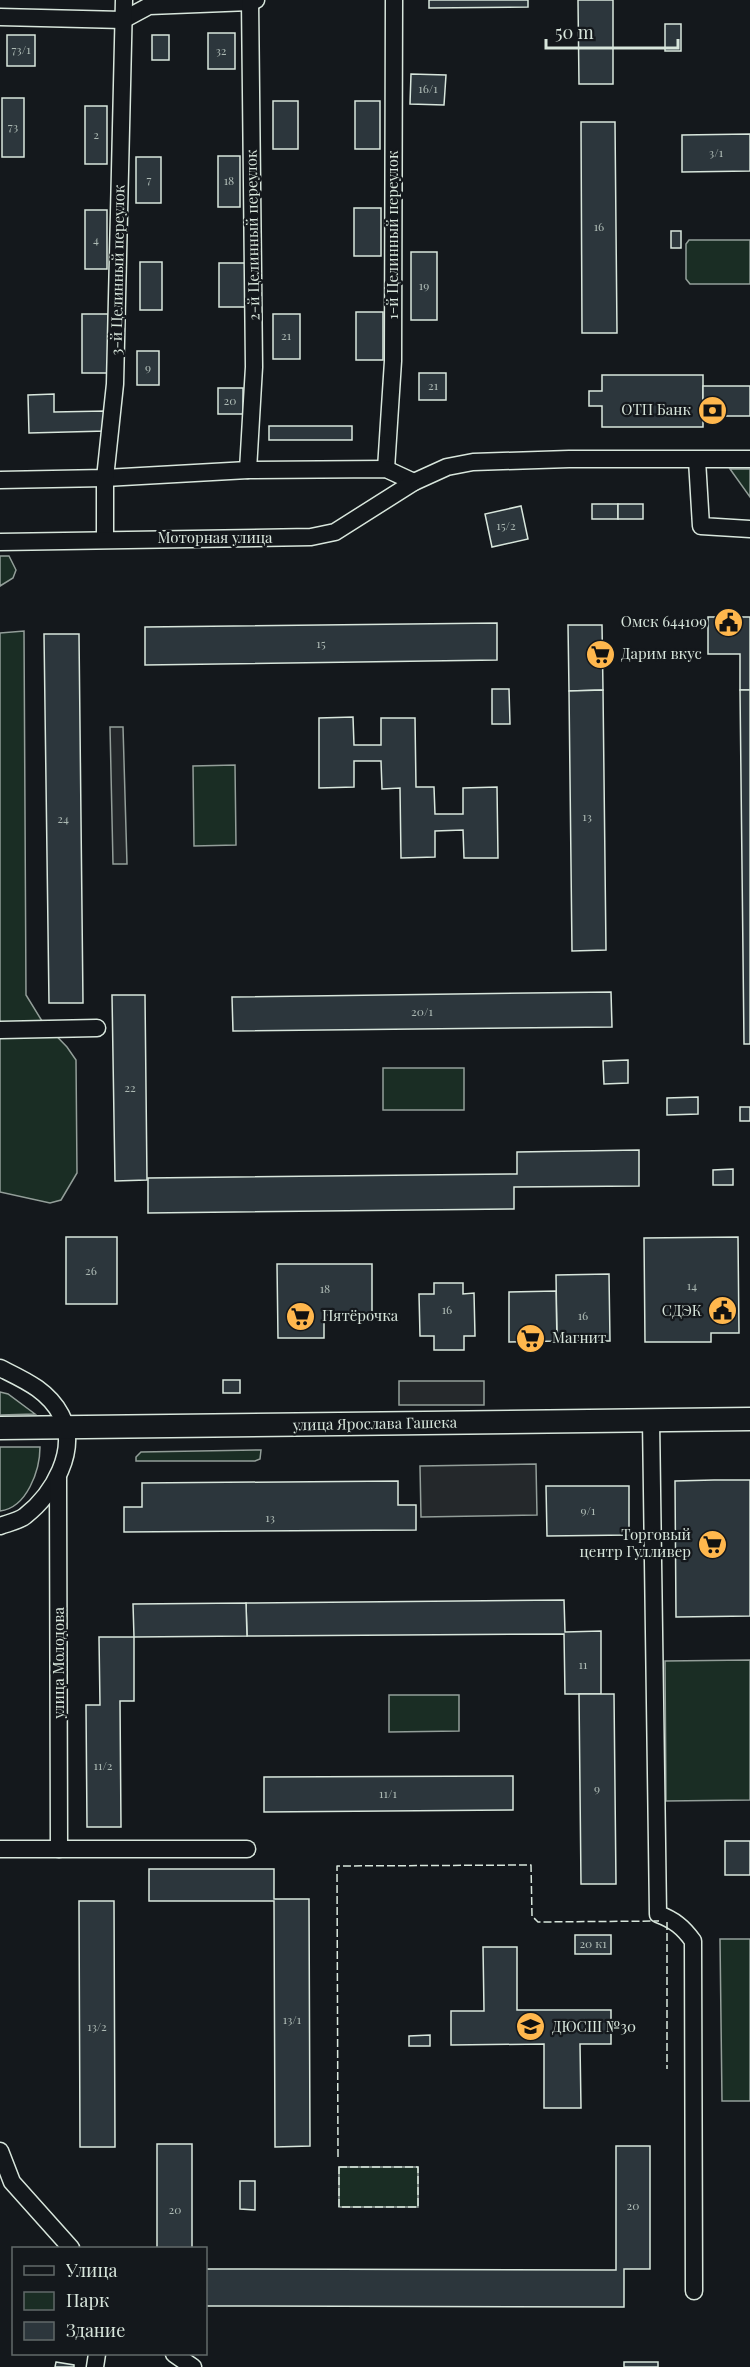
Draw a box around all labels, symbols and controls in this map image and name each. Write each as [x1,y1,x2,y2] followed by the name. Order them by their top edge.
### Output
[546,12,678,50] scale bar
[555,20,594,44] text: 50 m
[11,41,31,57] house number: 73/1
[215,42,227,58] house number: 32
[418,80,438,96] house number: 16/1
[8,118,18,134] house number: 73
[93,126,99,142] house number: 2
[709,144,724,160] house number: 3/1
[241,149,263,321] street label: 2-й Целинный переулок
[382,150,402,320] street label: 1-й Целинный переулок
[147,171,152,187] house number: 7
[224,172,234,188] house number: 18
[106,184,128,355] street label: 3-й Целинный переулок
[594,218,604,234] house number: 16
[93,231,99,247] house number: 4
[419,277,429,293] house number: 19
[281,327,292,343] house number: 21
[145,359,151,375] house number: 9
[428,377,439,393] house number: 21
[224,392,236,408] house number: 20
[696,394,728,426] bank icon: ОТП Банк
[621,399,691,419] place label: ОТП Банк
[496,517,516,533] house number: 15/2
[157,527,273,547] street label: Моторная улица
[712,606,744,638] public building icon: Омск 644109
[621,611,707,631] place label: Омск 644109
[316,635,326,651] house number: 15
[584,638,616,670] supermarket icon: Дарим вкус
[621,643,702,663] place label: Дарим вкус
[582,808,592,824] house number: 13
[57,810,69,826] house number: 24
[411,1003,433,1019] house number: 20/1
[124,1079,136,1095] house number: 22
[85,1262,97,1278] house number: 26
[687,1277,697,1293] house number: 14
[320,1280,330,1296] house number: 18
[707,1295,739,1327] public building icon: СДЭК
[285,1300,317,1332] supermarket icon: Пятёрочка
[662,1300,702,1320] place label: СДЭК
[442,1301,452,1317] house number: 16
[322,1305,399,1325] place label: Пятёрочка
[578,1307,588,1323] house number: 16
[515,1322,547,1354] supermarket icon: Магнит
[552,1327,606,1347] place label: Магнит
[292,1412,458,1434] street label: улица Ярослава Гашека
[580,1502,596,1518] house number: 9/1
[265,1509,275,1525] house number: 13
[580,1524,691,1561] place label: Торговый центр Гулливер
[696,1528,728,1560] supermarket icon: Торговый центр Гулливер
[48,1607,68,1720] street label: улица Молодова
[579,1656,588,1672] house number: 11
[94,1757,113,1773] house number: 11/2
[594,1780,600,1796] house number: 9
[379,1785,397,1801] house number: 11/1
[579,1935,607,1951] house number: 20 к1
[283,2011,302,2027] house number: 13/1
[515,2011,547,2043] school or university icon: ДЮСШ №30
[552,2016,636,2036] place label: ДЮСШ №30
[87,2018,107,2034] house number: 13/2
[627,2197,639,2213] house number: 20
[169,2201,181,2217] house number: 20
[12,2247,207,2355] legend
[65,2258,117,2282] text: Улица
[66,2288,109,2312] text: Парк
[66,2318,125,2342] text: Здание

